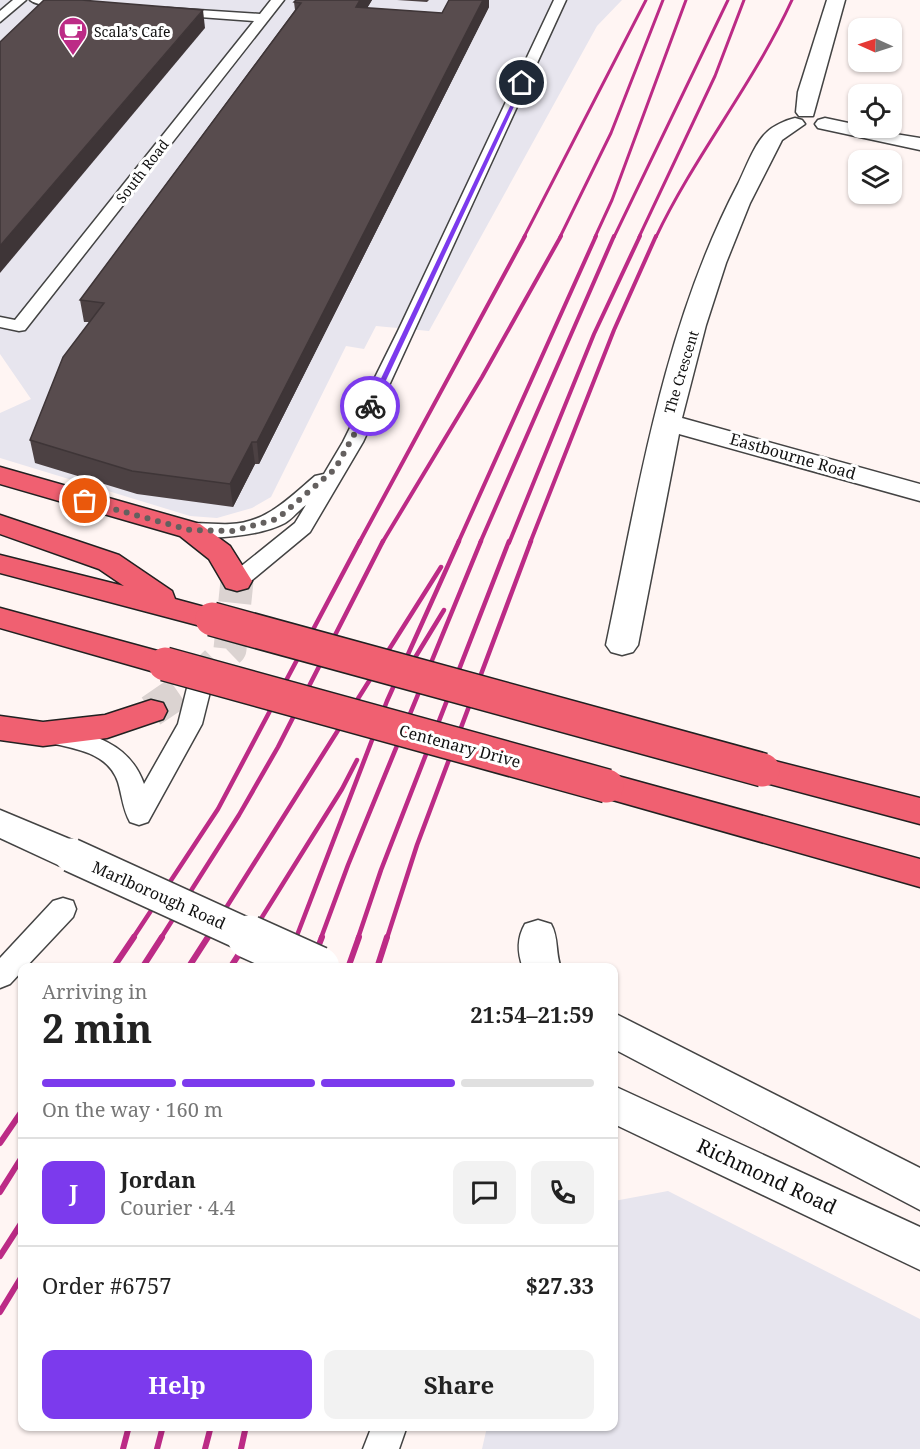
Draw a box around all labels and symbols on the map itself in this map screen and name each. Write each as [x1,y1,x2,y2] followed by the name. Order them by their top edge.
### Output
[57,15,89,57] cafe icon: Scala’s Cafe
[848,18,902,72] north arrow
[94,22,171,41] place label: Scala’s Cafe
[496,57,547,108] pin
[111,135,173,207] street label: South Road
[659,328,703,416] street label: The Crescent
[340,376,400,436] courier
[727,427,859,485] street label: Eastbourne Road
[59,475,110,526] pin
[397,719,523,773] street label: Centenary Drive
[89,856,229,934] street label: Marlborough Road
[693,1132,841,1220] street label: Richmond Road

